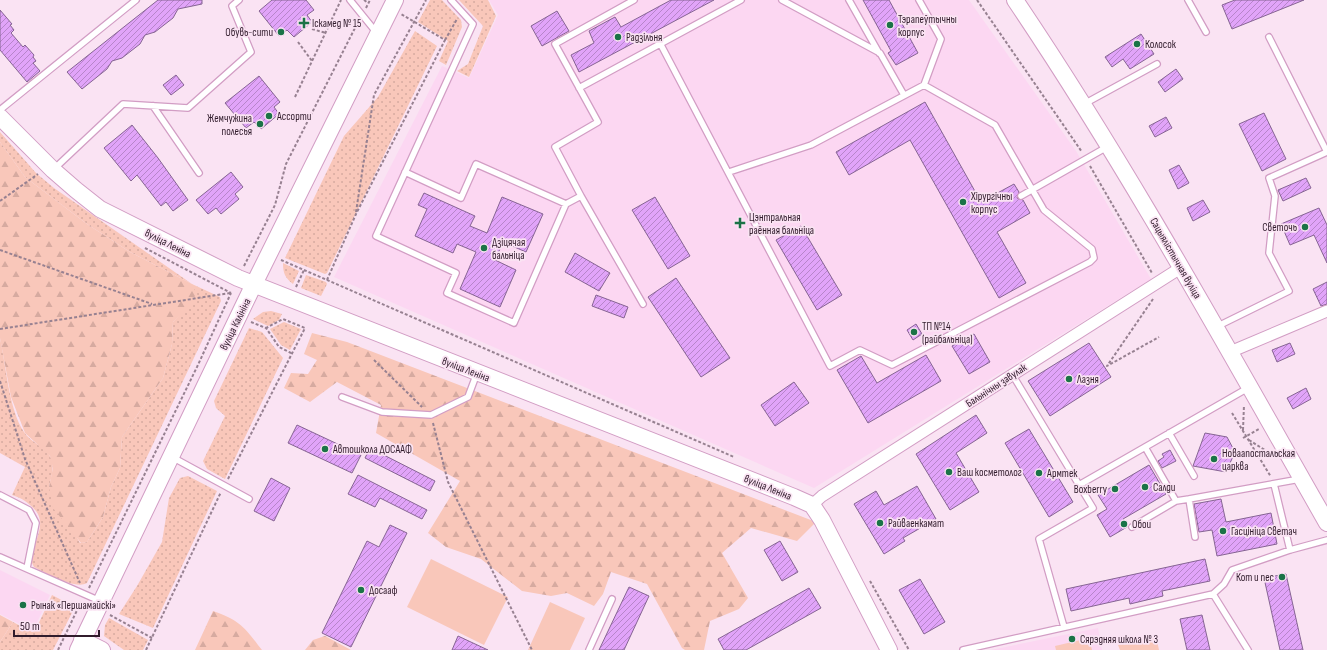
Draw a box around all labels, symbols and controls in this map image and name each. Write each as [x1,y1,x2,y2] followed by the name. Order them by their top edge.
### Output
[898,13,957,39] place label: Тэрапеўтычны корпус
[312,17,361,30] place label: Іскамед № 15
[299,18,309,28] marker: Іскамед № 15
[885,20,895,30] marker: Тэрапеўтычны корпус
[225,26,273,39] place label: Обувь-сити
[276,27,286,37] marker: Обувь-сити
[626,31,662,44] place label: Радзільня
[613,32,623,42] marker: Радзільня
[1145,38,1177,51] place label: Колосок
[1132,39,1142,49] marker: Колосок
[276,110,312,123] place label: Ассорти
[264,111,274,121] marker: Ассорти
[207,112,252,138] place label: Жемчужина полесья
[255,119,265,129] marker: Жемчужина полесья
[970,190,1012,216] place label: Хірургічны корпус
[958,197,968,207] marker: Хірургічны корпус
[749,211,814,237] place label: Цэнтральная раённая бальніца
[1147,216,1204,301] street label: Сацыялістычная вуліца
[734,217,746,229] marker: Цэнтральная раённая бальніца
[1262,221,1297,234] place label: Светочь
[1300,222,1310,232] marker: Светочь
[143,226,193,261] street label: вуліца Леніна
[492,236,525,262] place label: Дзіцячая бальніца
[479,243,489,253] marker: Дзіцячая бальніца
[217,296,254,352] street label: вуліца Калініна
[922,320,973,346] place label: ТП №14 (райбальніца)
[909,327,919,337] marker: ТП №14 (райбальніца)
[440,354,491,384] street label: вуліца Леніна
[963,360,1030,410] street label: Бальнічны завулак
[1076,373,1099,386] place label: Лазня
[1064,374,1074,384] marker: Лазня
[332,443,412,456] place label: Автошкола ДОСААФ
[320,444,330,454] marker: Автошкола ДОСААФ
[1222,447,1295,473] place label: Новаапостальская царква
[1209,454,1219,464] marker: Новаапостальская царква
[957,466,1022,479] place label: Ваш косметолог
[944,467,954,477] marker: Ваш косметолог
[1046,467,1078,480] place label: Армтек
[1034,468,1044,478] marker: Армтек
[742,472,793,503] street label: вуліца Леніна
[1153,481,1176,494] place label: Салди
[1140,482,1150,492] marker: Салди
[1074,483,1108,496] place label: Boxberry
[1110,484,1120,494] marker: Boxberry
[888,517,944,530] place label: Райваенкамат
[875,518,885,528] marker: Райваенкамат
[1132,518,1152,531] place label: Обои
[1119,519,1129,529] marker: Обои
[1231,525,1297,538] place label: Гасцініца Светач
[1218,526,1228,536] marker: Гасцініца Светач
[1236,571,1274,584] place label: Кот и пес
[1277,572,1287,582] marker: Кот и пес
[369,584,398,597] place label: Досааф
[356,585,366,595] marker: Досааф
[31,599,116,612] place label: Рынак «Першамайскі»
[18,600,28,610] marker: Рынак «Першамайскі»
[14,612,99,638] scale bar
[20,619,40,634] text: 50 m
[1080,633,1159,646] place label: Сярэдняя школа № 3
[1067,634,1077,644] marker: Сярэдняя школа № 3

